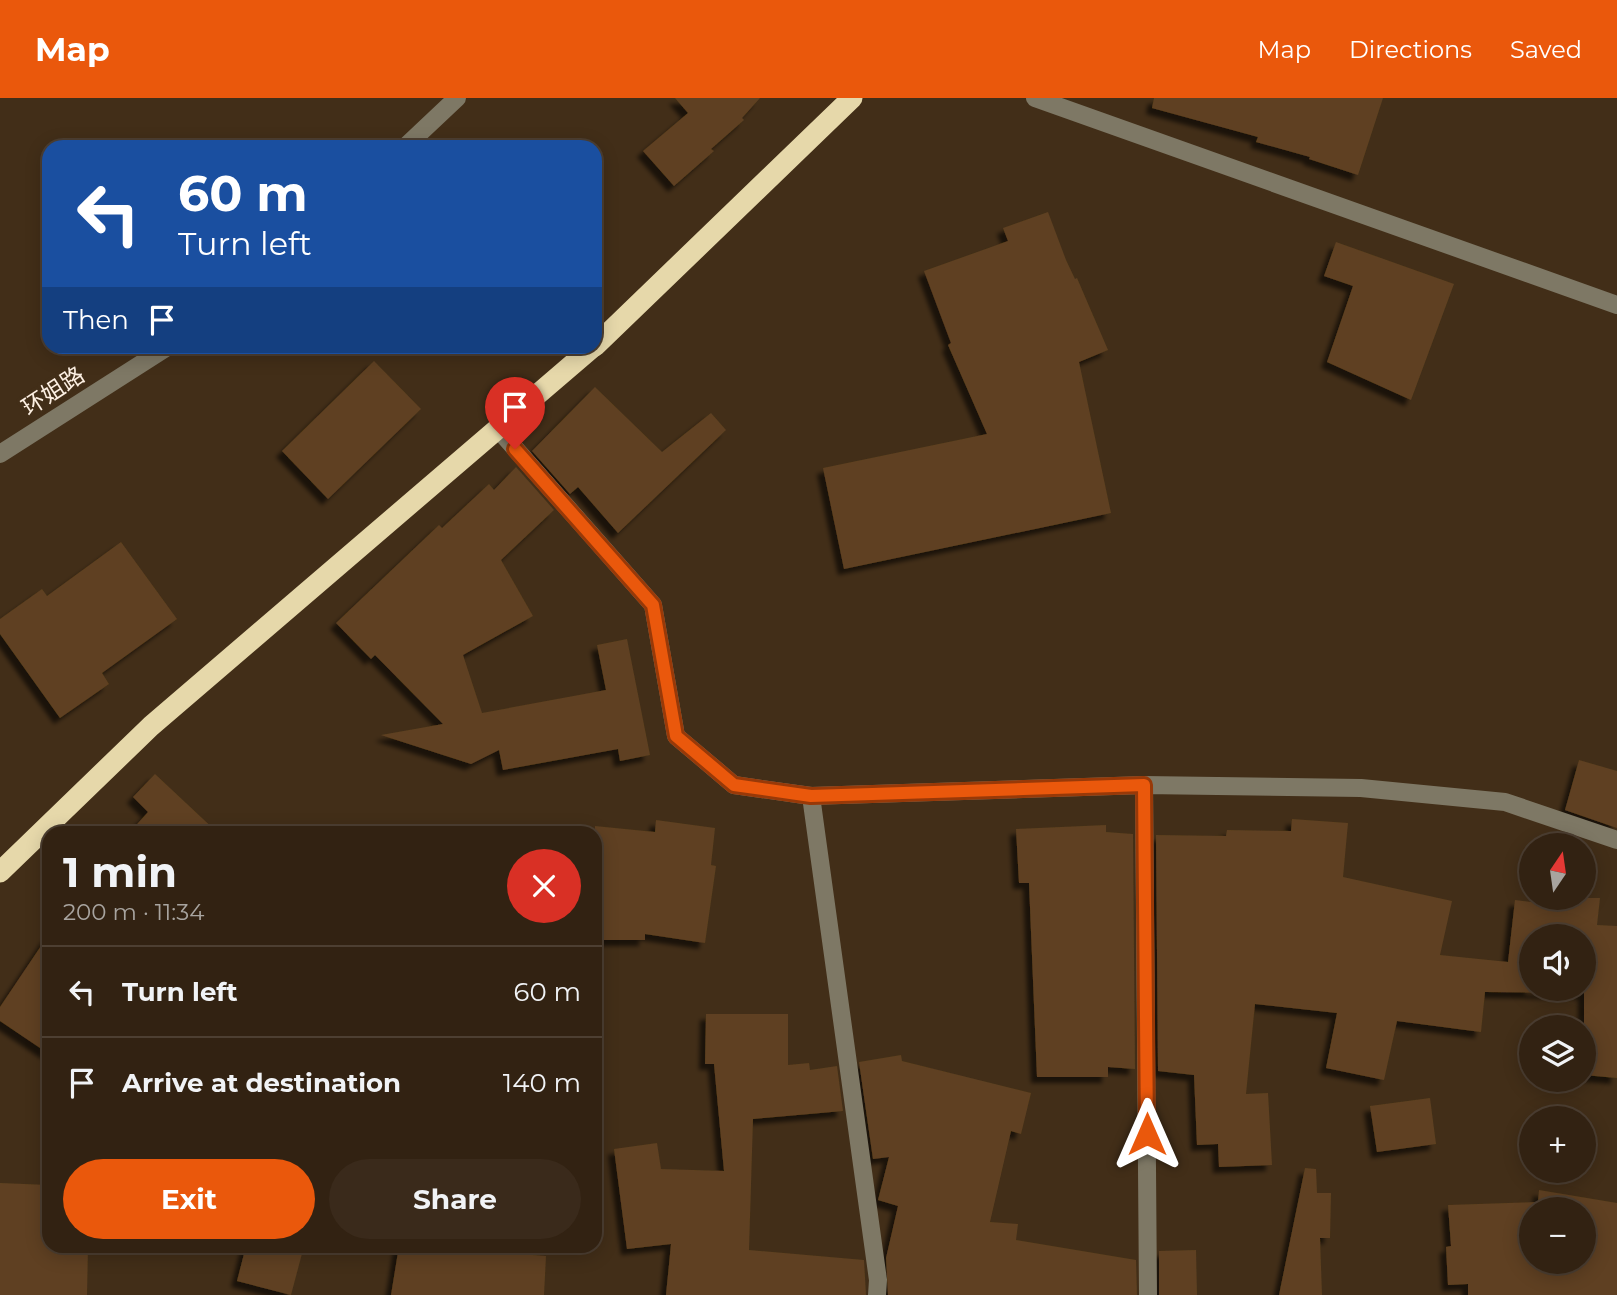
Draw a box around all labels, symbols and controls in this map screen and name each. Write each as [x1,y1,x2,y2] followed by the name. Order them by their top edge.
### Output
[35,29,110,69] text: Map
[1258,35,1311,64] text: Map
[1349,35,1472,64] text: Directions
[1510,35,1582,64] text: Saved
[178,164,308,223] text: 60 m
[63,168,154,259] icon: left
[178,224,312,263] text: Turn left
[143,301,181,339] icon: arrive
[63,304,129,336] text: Then
[16,360,90,422] street label: 环姐路
[485,377,545,449] pin
[496,388,534,426] icon: arrive
[1519,833,1596,910] north arrow
[1519,833,1596,1274] map controls
[63,846,177,898] text: 1 min
[507,849,581,923] button: close
[63,898,204,926] text: 200 m · 11:34
[1519,924,1596,1001] button: sound
[63,973,101,1011] icon: left
[122,976,238,1008] text: Turn left
[514,976,581,1008] text: 60 m
[1519,1015,1596,1092] button: layers
[63,1064,101,1102] icon: arrive
[122,1067,401,1099] text: Arrive at destination
[503,1067,581,1099] text: 140 m
[1110,1097,1184,1171] position arrow
[1519,1106,1596,1183] button: +
[63,1159,315,1239] button: Exit
[329,1159,581,1239] button: Share
[1519,1197,1596,1274] button: −

